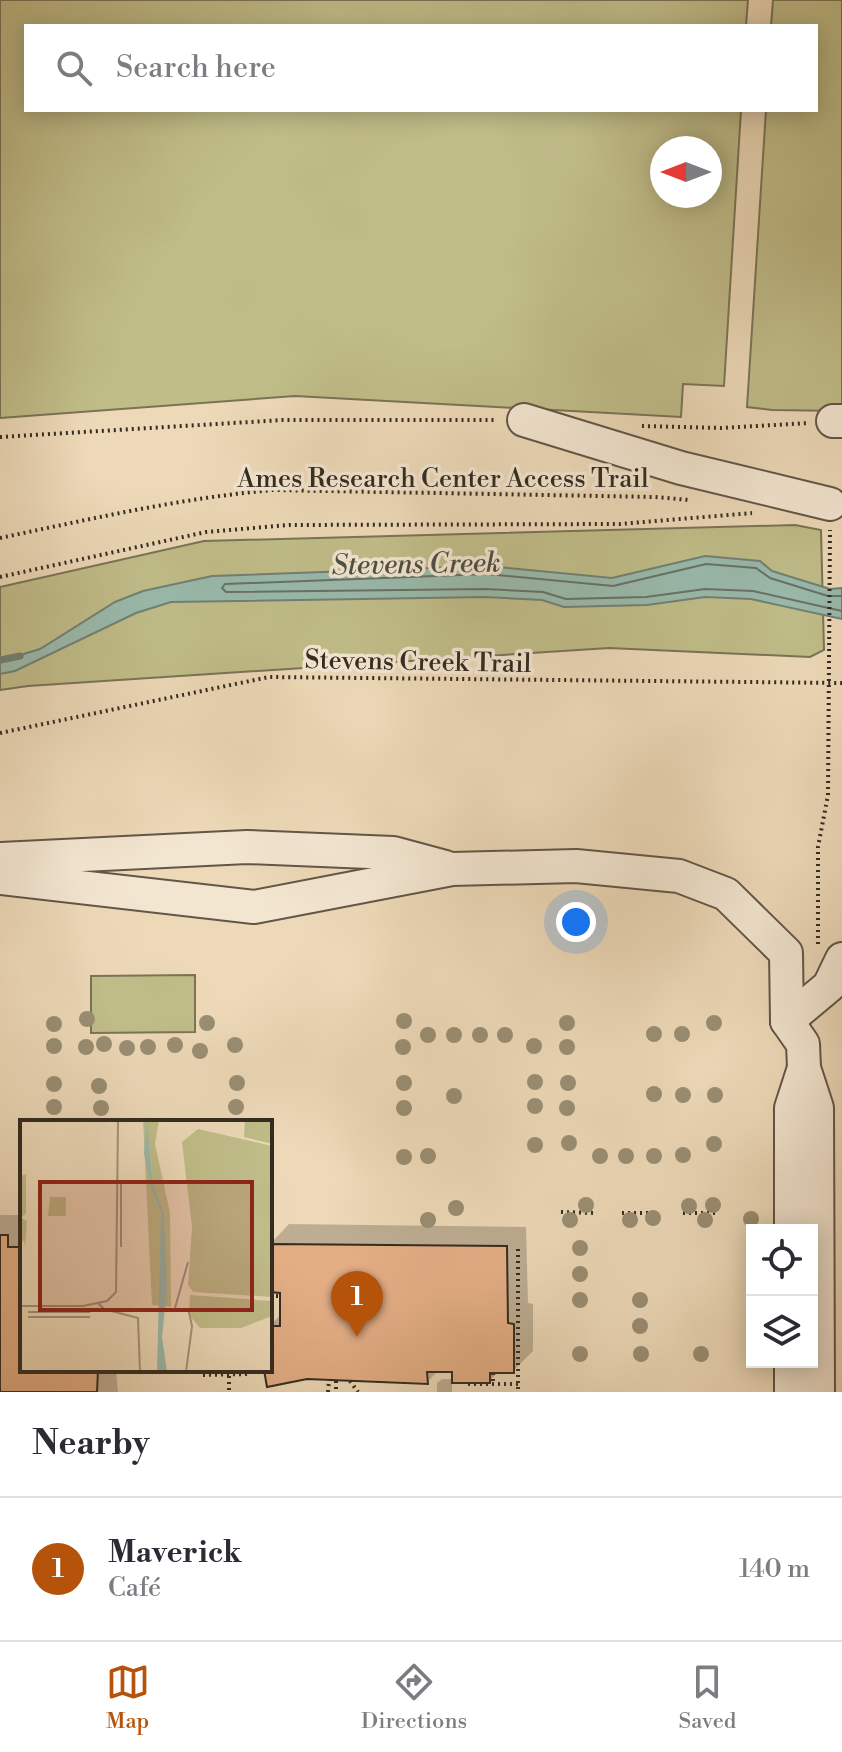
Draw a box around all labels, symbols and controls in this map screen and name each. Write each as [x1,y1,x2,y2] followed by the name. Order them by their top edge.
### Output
[24,24,818,112] search box
[52,46,96,90] icon: search
[116,49,276,87] text: Search here
[650,136,722,208] north arrow
[236,463,649,495] street label: Ames Research Center Access Trail
[331,546,501,583] water label: Stevens Creek
[304,644,532,680] street label: Stevens Creek Trail
[556,902,596,942] your location
[20,1120,272,1372] inset map
[746,1224,818,1368] map controls
[746,1224,818,1296] button: locate
[331,1271,383,1337] pin: 1
[746,1296,818,1368] button: layers
[32,1423,150,1465] text: Nearby
[108,1534,242,1572] text: Maverick
[52,1553,64,1585] text: 1
[739,1553,810,1585] text: 140 m
[108,1572,161,1604] text: Café
[106,1660,150,1735] tab: Map
[361,1660,467,1735] tab: Directions
[679,1660,736,1735] tab: Saved

